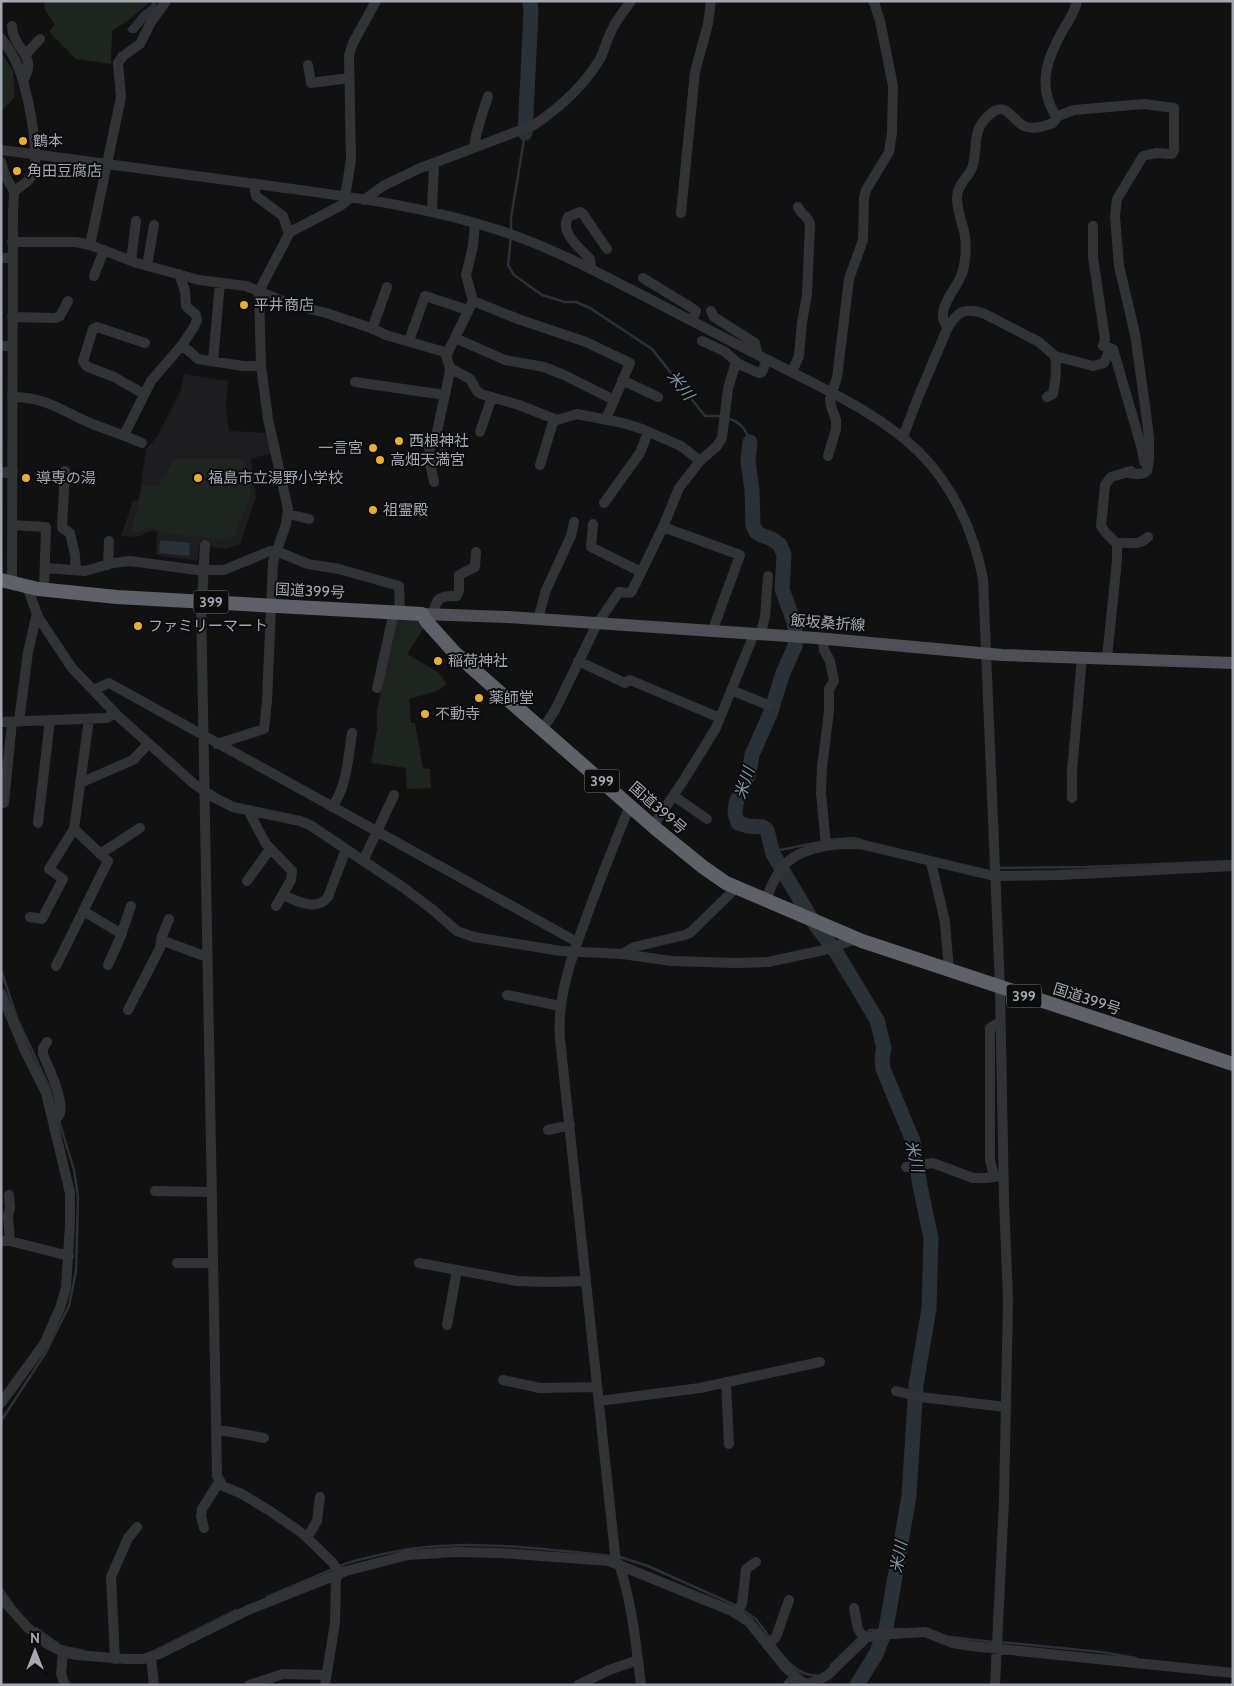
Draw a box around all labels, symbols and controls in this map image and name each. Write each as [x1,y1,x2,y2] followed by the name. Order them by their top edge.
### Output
[33,132,63,150] place label: 鶴本
[17,135,29,147] marker: 鶴本
[27,162,102,180] place label: 角田豆腐店
[11,165,23,177] marker: 角田豆腐店
[254,296,314,314] place label: 平井商店
[238,299,250,311] marker: 平井商店
[663,367,699,405] water label: 米川
[409,432,469,450] place label: 西根神社
[393,435,405,447] marker: 西根神社
[318,439,363,457] place label: 一言宮
[367,442,379,454] marker: 一言宮
[390,451,465,469] place label: 高畑天満宮
[374,454,386,466] marker: 高畑天満宮
[36,469,96,487] place label: 導専の湯
[208,469,343,487] place label: 福島市立湯野小学校
[20,472,32,484] marker: 導専の湯
[192,472,204,484] marker: 福島市立湯野小学校
[383,501,428,519] place label: 祖霊殿
[367,504,379,516] marker: 祖霊殿
[274,580,346,602] street label: 国道399号
[194,590,228,614] road number: 399
[790,611,866,635] street label: 飯坂桑折線
[148,617,268,635] place label: ファミリーマート
[132,620,144,632] marker: ファミリーマート
[448,652,508,670] place label: 稲荷神社
[432,655,444,667] marker: 稲荷神社
[489,689,534,707] place label: 薬師堂
[473,692,485,704] marker: 薬師堂
[435,705,480,723] place label: 不動寺
[419,708,431,720] marker: 不動寺
[730,763,759,801] water label: 米川
[584,769,620,792] road number: 399
[626,778,690,838] street label: 国道399号
[1051,980,1123,1018] street label: 国道399号
[1006,984,1042,1008] road number: 399
[902,1138,928,1176] water label: 米川
[886,1538,911,1575] water label: 米川
[10,1626,60,1676] north arrow
[30,1629,40,1647] text: N

